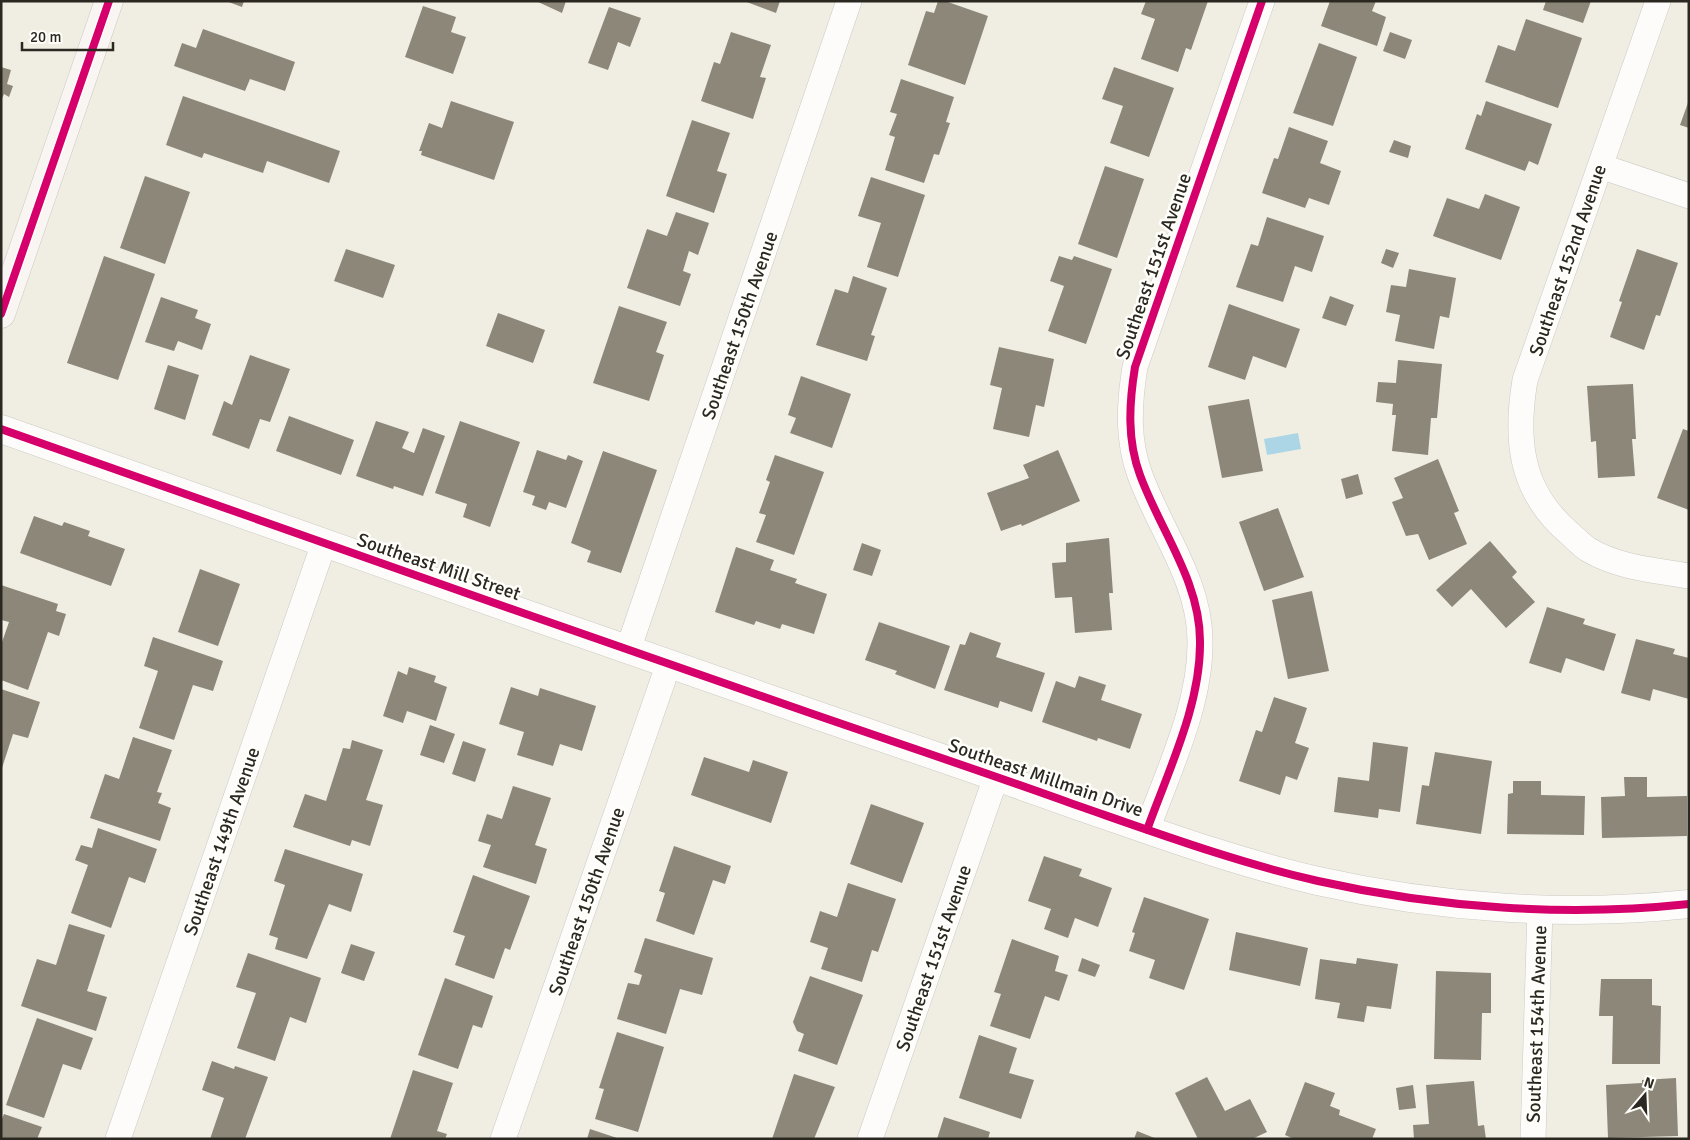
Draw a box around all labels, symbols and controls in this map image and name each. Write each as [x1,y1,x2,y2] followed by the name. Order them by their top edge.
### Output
[22,20,114,52] scale bar
[30,28,61,46] text: 20 m
[1524,161,1612,359] street label: Southeast 152nd Avenue
[1111,170,1197,363] street label: Southeast 151st Avenue
[696,228,783,423] street label: Southeast 150th Avenue
[354,528,524,606] street label: Southeast Mill Street
[945,733,1146,823] street label: Southeast Millmain Drive
[178,744,265,939] street label: Southeast 149th Avenue
[543,804,630,999] street label: Southeast 150th Avenue
[891,862,977,1055] street label: Southeast 151st Avenue
[1522,925,1552,1123] street label: Southeast 154th Avenue
[1620,1070,1670,1120] north arrow
[1642,1074,1656,1093] text: N

